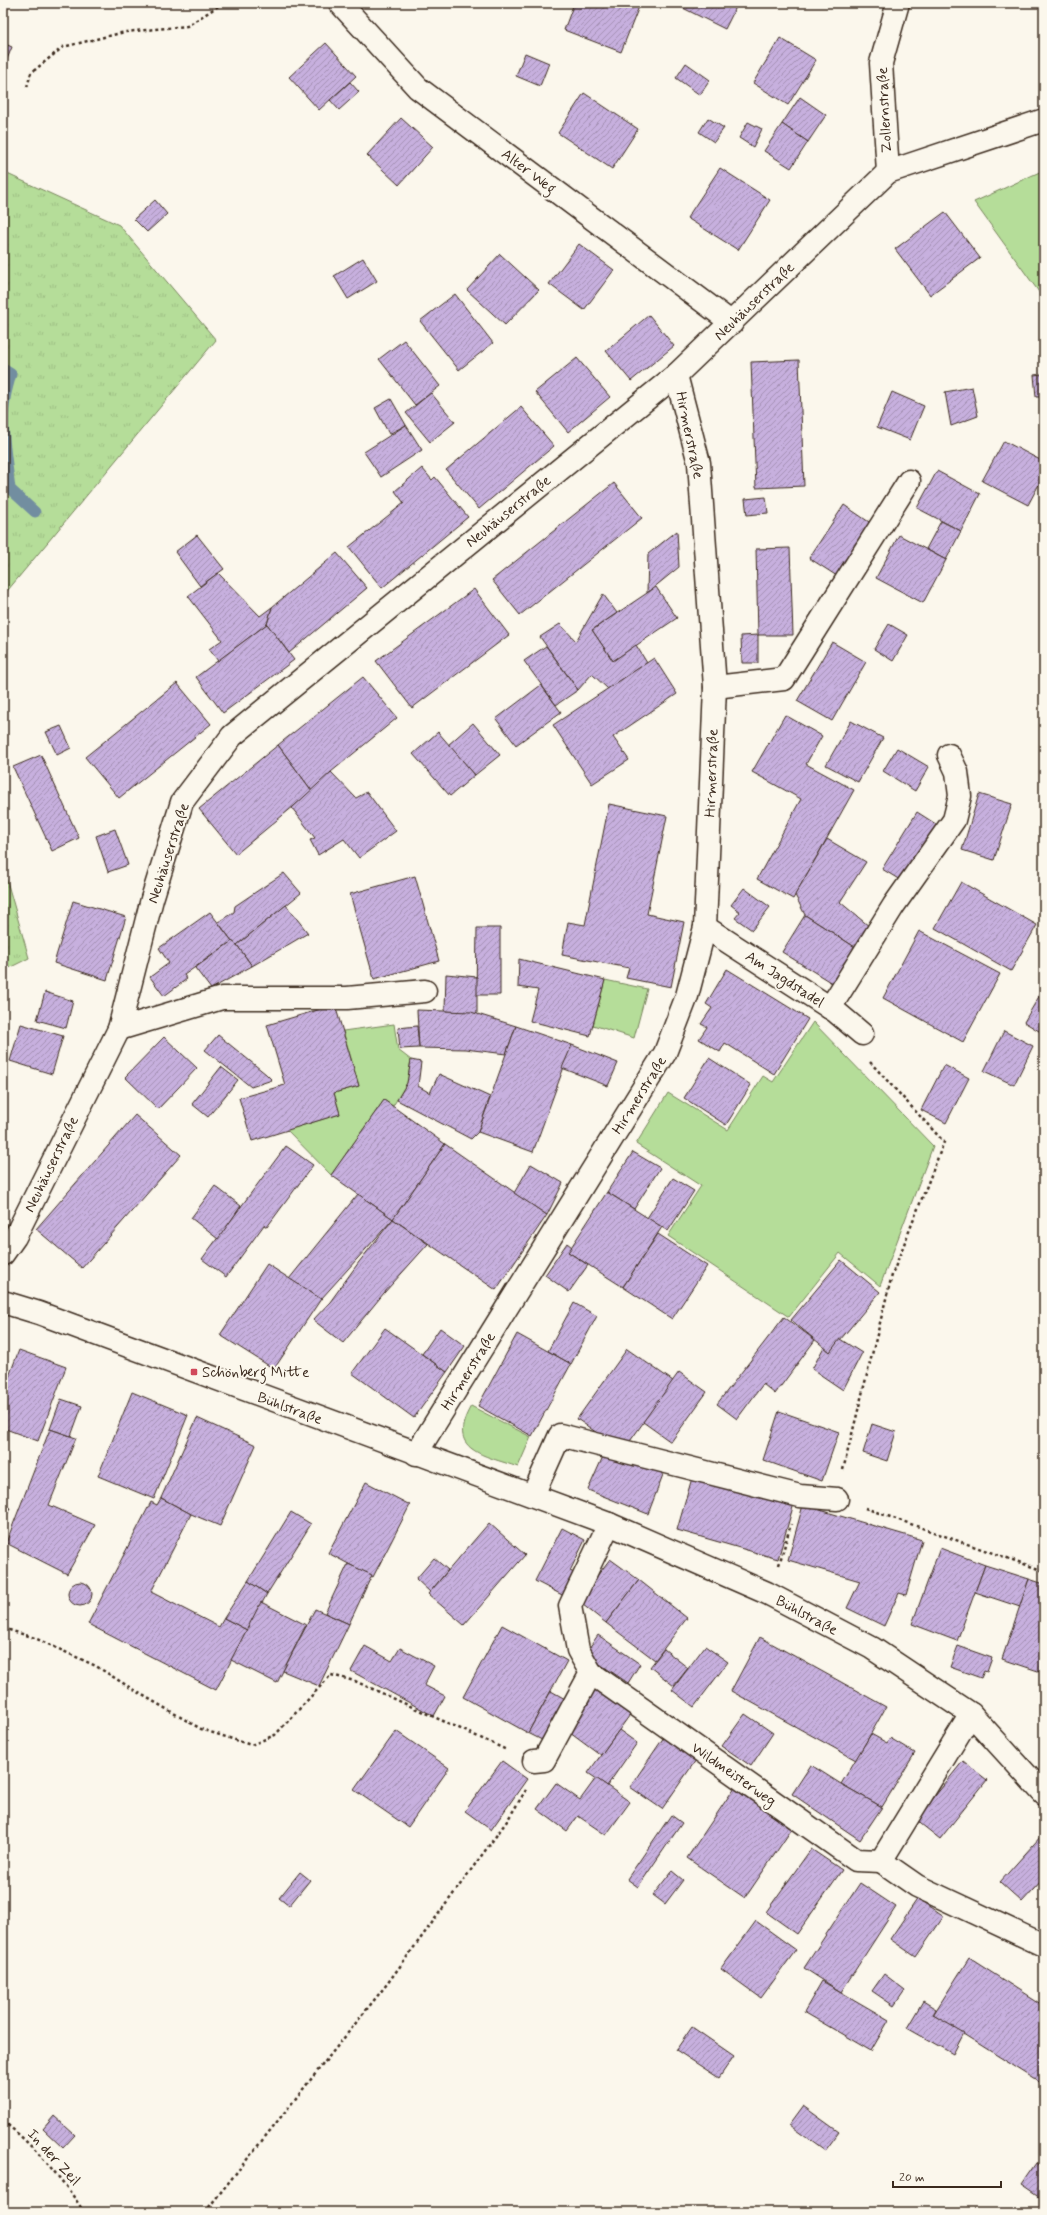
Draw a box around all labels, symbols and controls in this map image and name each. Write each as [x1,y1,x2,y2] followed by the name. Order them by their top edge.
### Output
[873,67,897,153] street label: Zollernstraße
[496,145,560,200] street label: Alter Weg
[710,258,799,345] street label: Neuhäuserstraße
[670,390,708,481] street label: Hirmerstraße
[462,471,556,552] street label: Neuhäuserstraße
[700,728,724,818] street label: Hirmerstraße
[143,800,195,906] street label: Neuhäuserstraße
[741,947,828,1014] street label: Am Jagdstadel
[608,1053,672,1138] street label: Hirmerstraße
[20,1113,84,1216] street label: Neuhäuserstraße
[437,1329,501,1414] street label: Hirmerstraße
[202,1363,309,1384] place label: Schönberg Mitte
[189,1367,199,1377] marker: Schönberg Mitte
[254,1388,325,1430] street label: Bühlstraße
[772,1591,841,1641] street label: Bühlstraße
[687,1738,780,1812] street label: Wildmeisterweg
[22,2125,84,2191] street label: In der Zeil
[893,2163,1001,2189] scale bar
[899,2170,925,2186] text: 20 m

